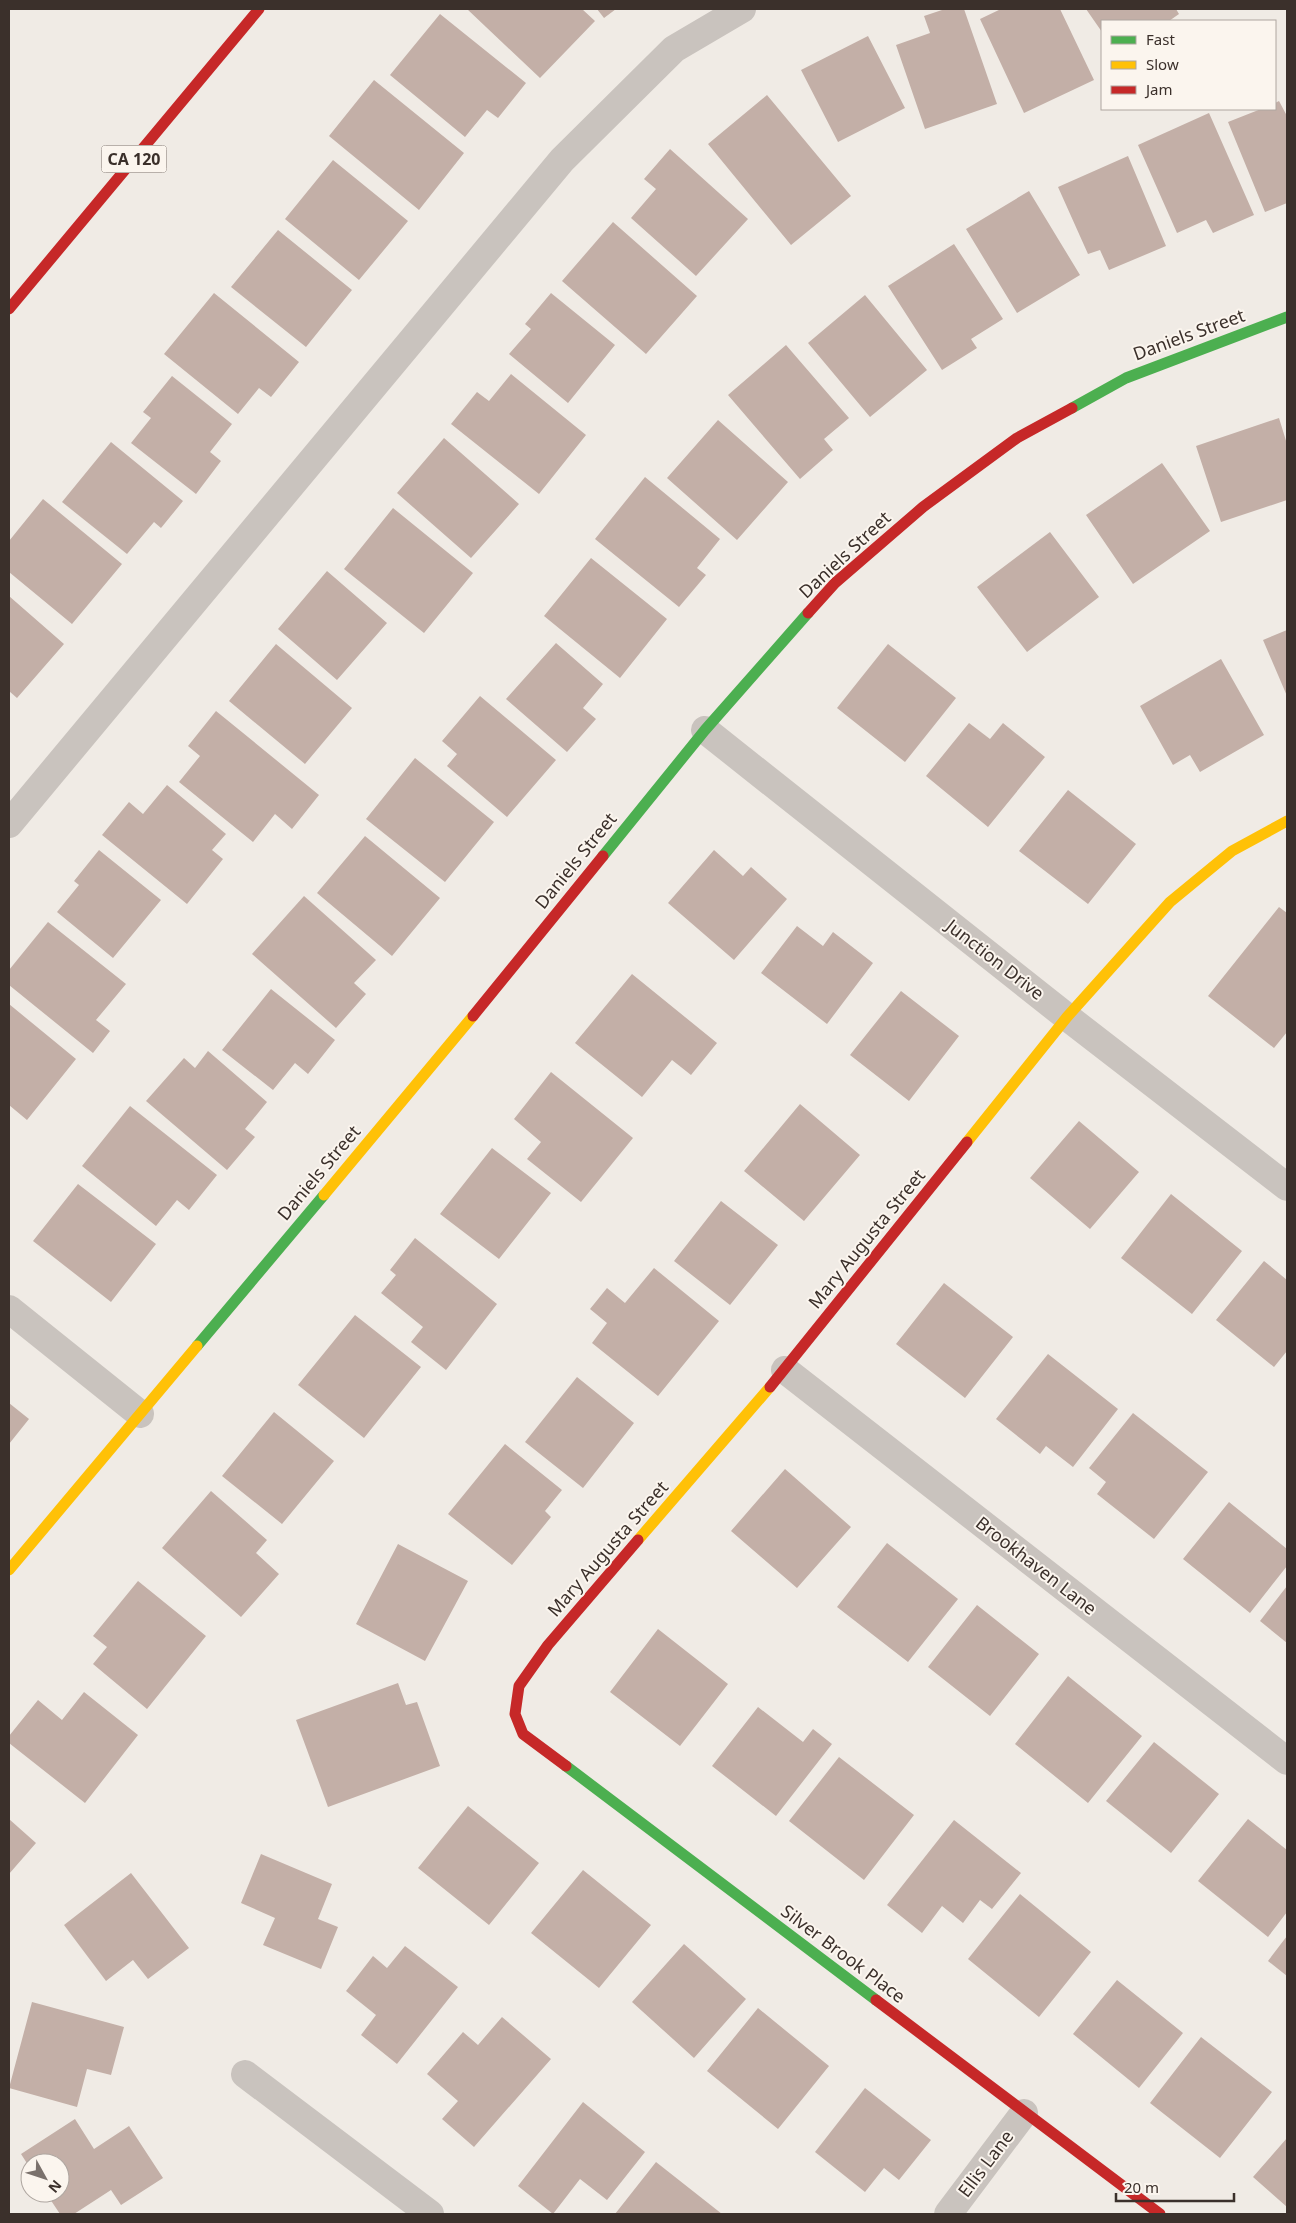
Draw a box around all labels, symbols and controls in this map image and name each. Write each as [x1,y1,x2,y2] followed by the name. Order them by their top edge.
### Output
[1101,20,1276,110] legend
[1146,29,1175,49] text: Fast
[1146,54,1179,74] text: Slow
[1144,79,1173,99] text: Jam
[102,146,166,172] road number: CA 120
[1129,303,1248,365] street label: Daniels Street
[793,505,896,603] street label: Daniels Street
[529,807,622,914] street label: Daniels Street
[940,912,1050,1005] street label: Junction Drive
[271,1119,365,1225] street label: Daniels Street
[803,1163,930,1313] street label: Mary Augusta Street
[542,1475,673,1621] street label: Mary Augusta Street
[971,1510,1102,1620] street label: Brookhaven Lane
[777,1899,911,2008] street label: Silver Brook Place
[952,2125,1018,2202] street label: Ellis Lane
[20,2153,70,2203] north arrow
[1116,2170,1234,2202] scale bar
[44,2176,66,2197] text: N
[1124,2177,1159,2197] text: 20 m

